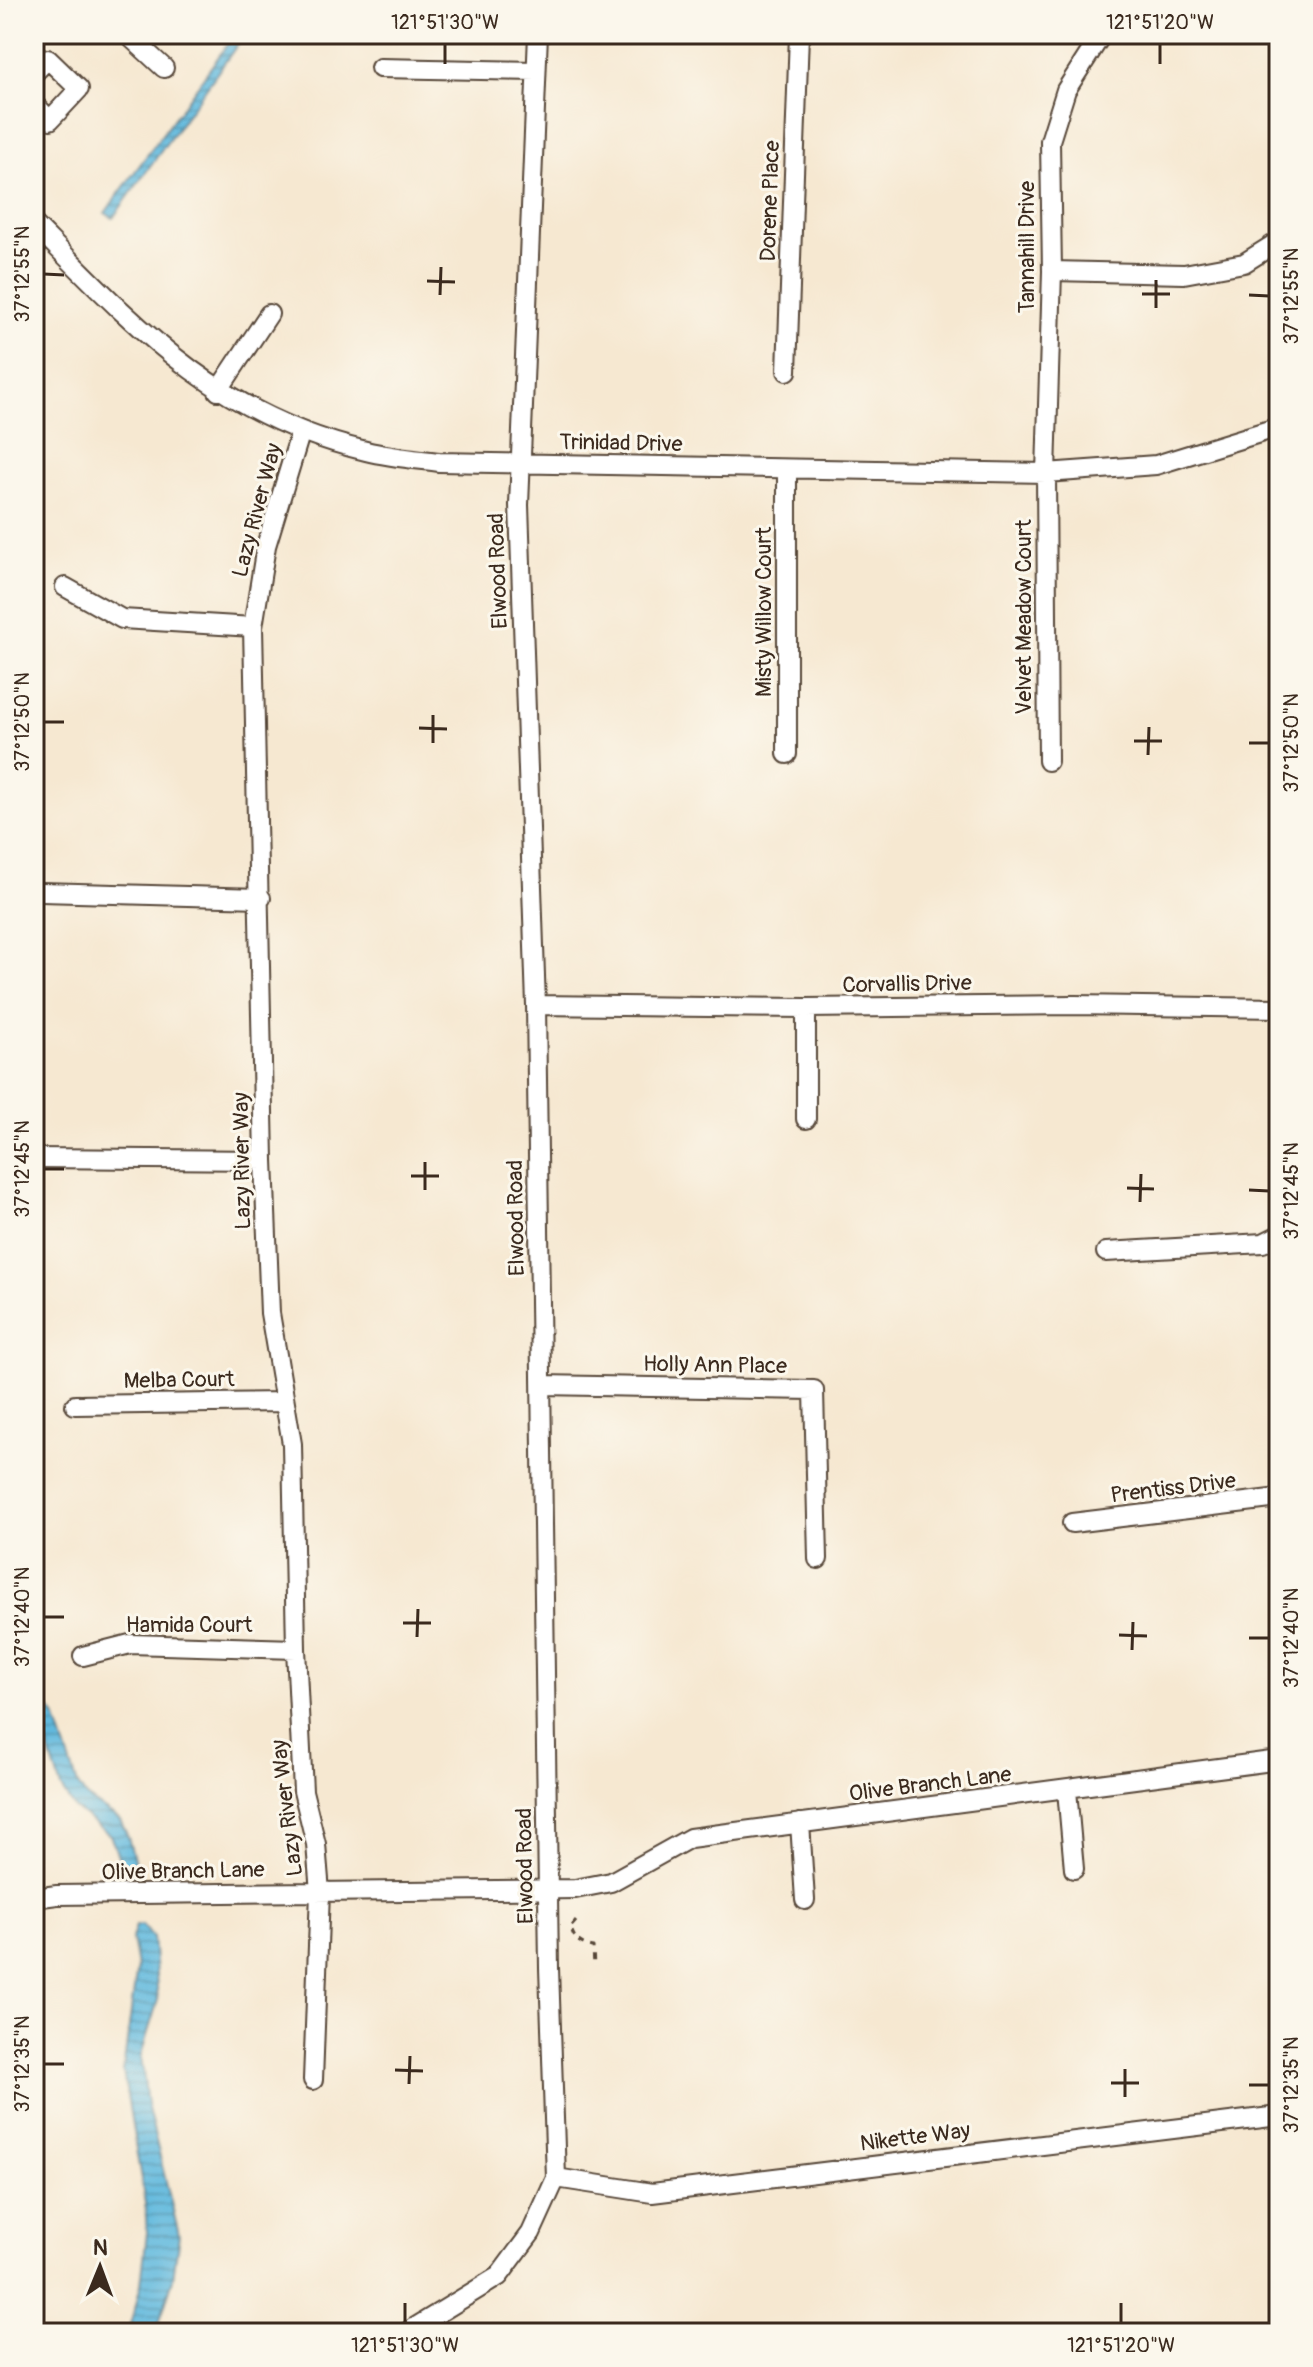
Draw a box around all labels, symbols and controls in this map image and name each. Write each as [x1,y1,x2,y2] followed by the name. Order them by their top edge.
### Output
[391,10,499,35] text: 121°51'30"W
[1106,10,1214,35] text: 121°51'20"W
[754,140,786,262] street label: Dorene Place
[1013,181,1041,313] street label: Tannahill Drive
[10,226,35,322] text: 37°12'55"N
[1279,248,1304,344] text: 37°12'55"N
[559,428,683,458] street label: Trinidad Drive
[226,440,288,580] street label: Lazy River Way
[482,512,514,630] street label: Elwood Road
[1010,519,1038,715] street label: Velvet Meadow Court
[750,527,778,697] street label: Misty Willow Court
[10,672,35,772] text: 37°12'50"N
[1279,693,1304,793] text: 37°12'50"N
[842,969,972,999] street label: Corvallis Drive
[227,1092,257,1230] street label: Lazy River Way
[10,1120,35,1218] text: 37°12'45"N
[1279,1142,1304,1240] text: 37°12'45"N
[501,1160,531,1276] street label: Elwood Road
[643,1350,787,1380] street label: Holly Ann Place
[123,1365,235,1395] street label: Melba Court
[1109,1466,1237,1510] street label: Prentiss Drive
[10,1567,35,1667] text: 37°12'40"N
[1279,1588,1304,1688] text: 37°12'40"N
[126,1611,252,1639] street label: Hamida Court
[265,1738,309,1878] street label: Lazy River Way
[847,1760,1013,1808] street label: Olive Branch Lane
[510,1808,540,1924] street label: Elwood Road
[101,1856,265,1886] street label: Olive Branch Lane
[10,2015,35,2113] text: 37°12'35"N
[1279,2036,1304,2134] text: 37°12'35"N
[859,2116,972,2158] street label: Nikette Way
[60,2227,140,2307] north arrow
[93,2234,108,2262] text: N
[351,2333,459,2358] text: 121°51'30"W
[1067,2333,1175,2358] text: 121°51'20"W

